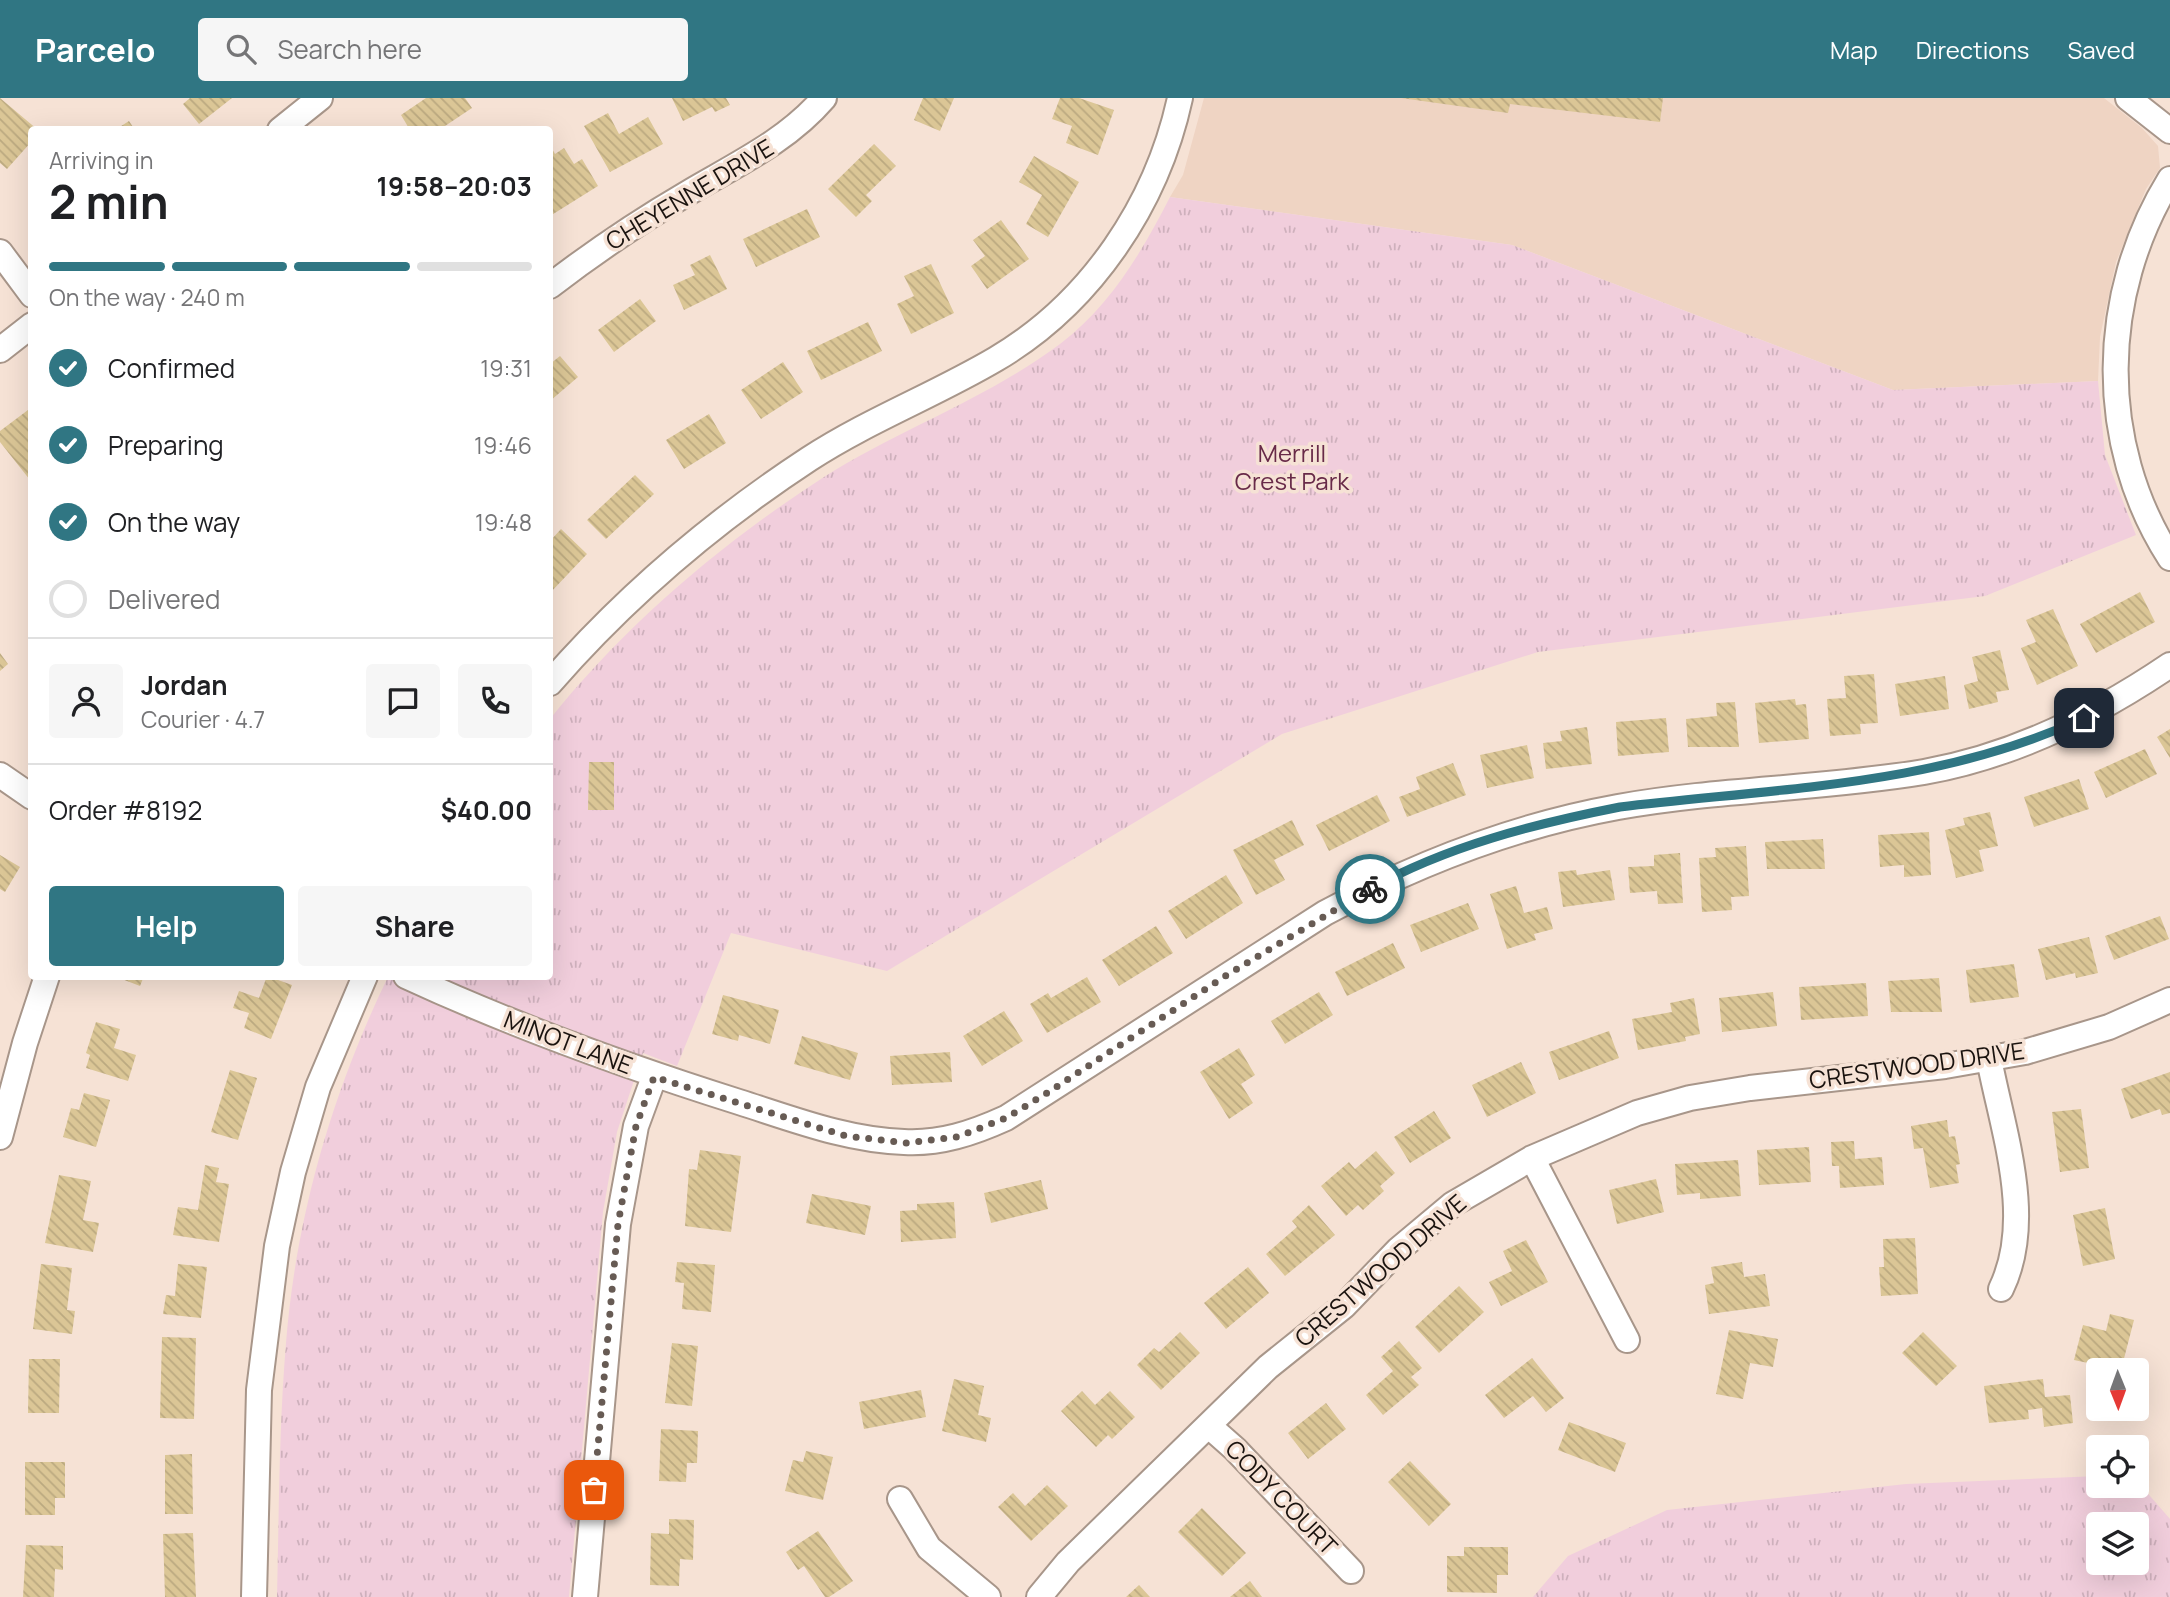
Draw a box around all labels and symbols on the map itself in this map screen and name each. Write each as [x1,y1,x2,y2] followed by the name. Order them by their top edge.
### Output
[599,130,779,257] street label: CHEYENNE DRIVE
[1235,436,1350,497] park label: Merrill Crest Park
[2054,688,2114,748] pin
[1335,854,1405,924] courier
[500,1002,637,1081] street label: MINOT LANE
[1807,1033,2027,1096] street label: CRESTWOOD DRIVE
[1287,1186,1473,1354] street label: CRESTWOOD DRIVE
[2086,1358,2149,1421] north arrow
[1219,1432,1346,1562] street label: CODY COURT
[564,1460,624,1520] pin

